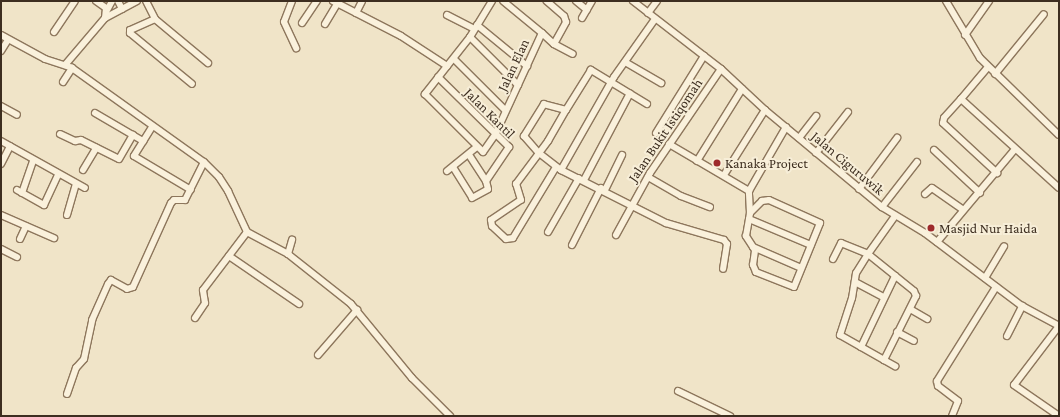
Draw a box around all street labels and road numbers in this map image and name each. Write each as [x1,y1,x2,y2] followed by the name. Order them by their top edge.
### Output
[494,36,532,94] street label: Jalan Elan
[624,75,706,185] street label: Jalan Bukit Istiqomah
[461,84,519,142] street label: Jalan Kantil
[808,128,888,198] street label: Jalan Ciguruwik

